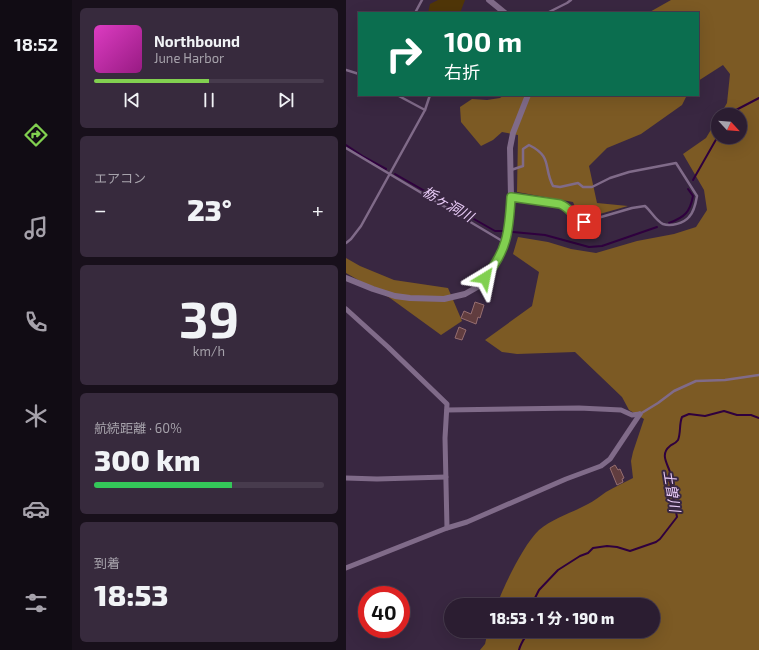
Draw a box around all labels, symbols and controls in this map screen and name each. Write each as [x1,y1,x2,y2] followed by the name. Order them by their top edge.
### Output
[444,24,522,58] text: 100 m
[378,28,430,80] icon: right
[154,32,240,50] text: Northbound
[14,33,58,55] text: 18:52
[154,50,224,66] text: June Harbor
[444,61,480,83] text: 右折
[121,89,143,111] icon: previous
[198,89,220,111] icon: pause
[275,89,297,111] icon: next
[711,108,747,144] north arrow
[711,108,747,144] map controls
[22,121,50,149] icon: directions
[94,170,146,186] text: エアコン
[420,182,478,226] water label: 栃ヶ洞川
[187,191,232,227] text: 23°
[94,196,107,222] text: −
[312,196,324,222] text: +
[567,205,601,239] pin
[573,211,595,233] icon: arrive
[22,214,50,242] icon: music
[464,257,506,299] position arrow
[179,286,239,348] text: 39
[22,308,50,336] icon: phone
[193,343,225,359] text: km/h
[22,402,50,430] icon: climate
[94,420,182,436] text: 航続距離 · 60%
[94,441,200,477] text: 300 km
[661,469,684,515] water label: 土曽川
[22,495,50,523] icon: car
[94,555,120,571] text: 到着
[94,576,169,612] text: 18:53
[358,586,410,638] speed limit sign: 40
[22,589,50,617] icon: filters
[490,609,614,627] text: 18:53 · 1 分 · 190 m

